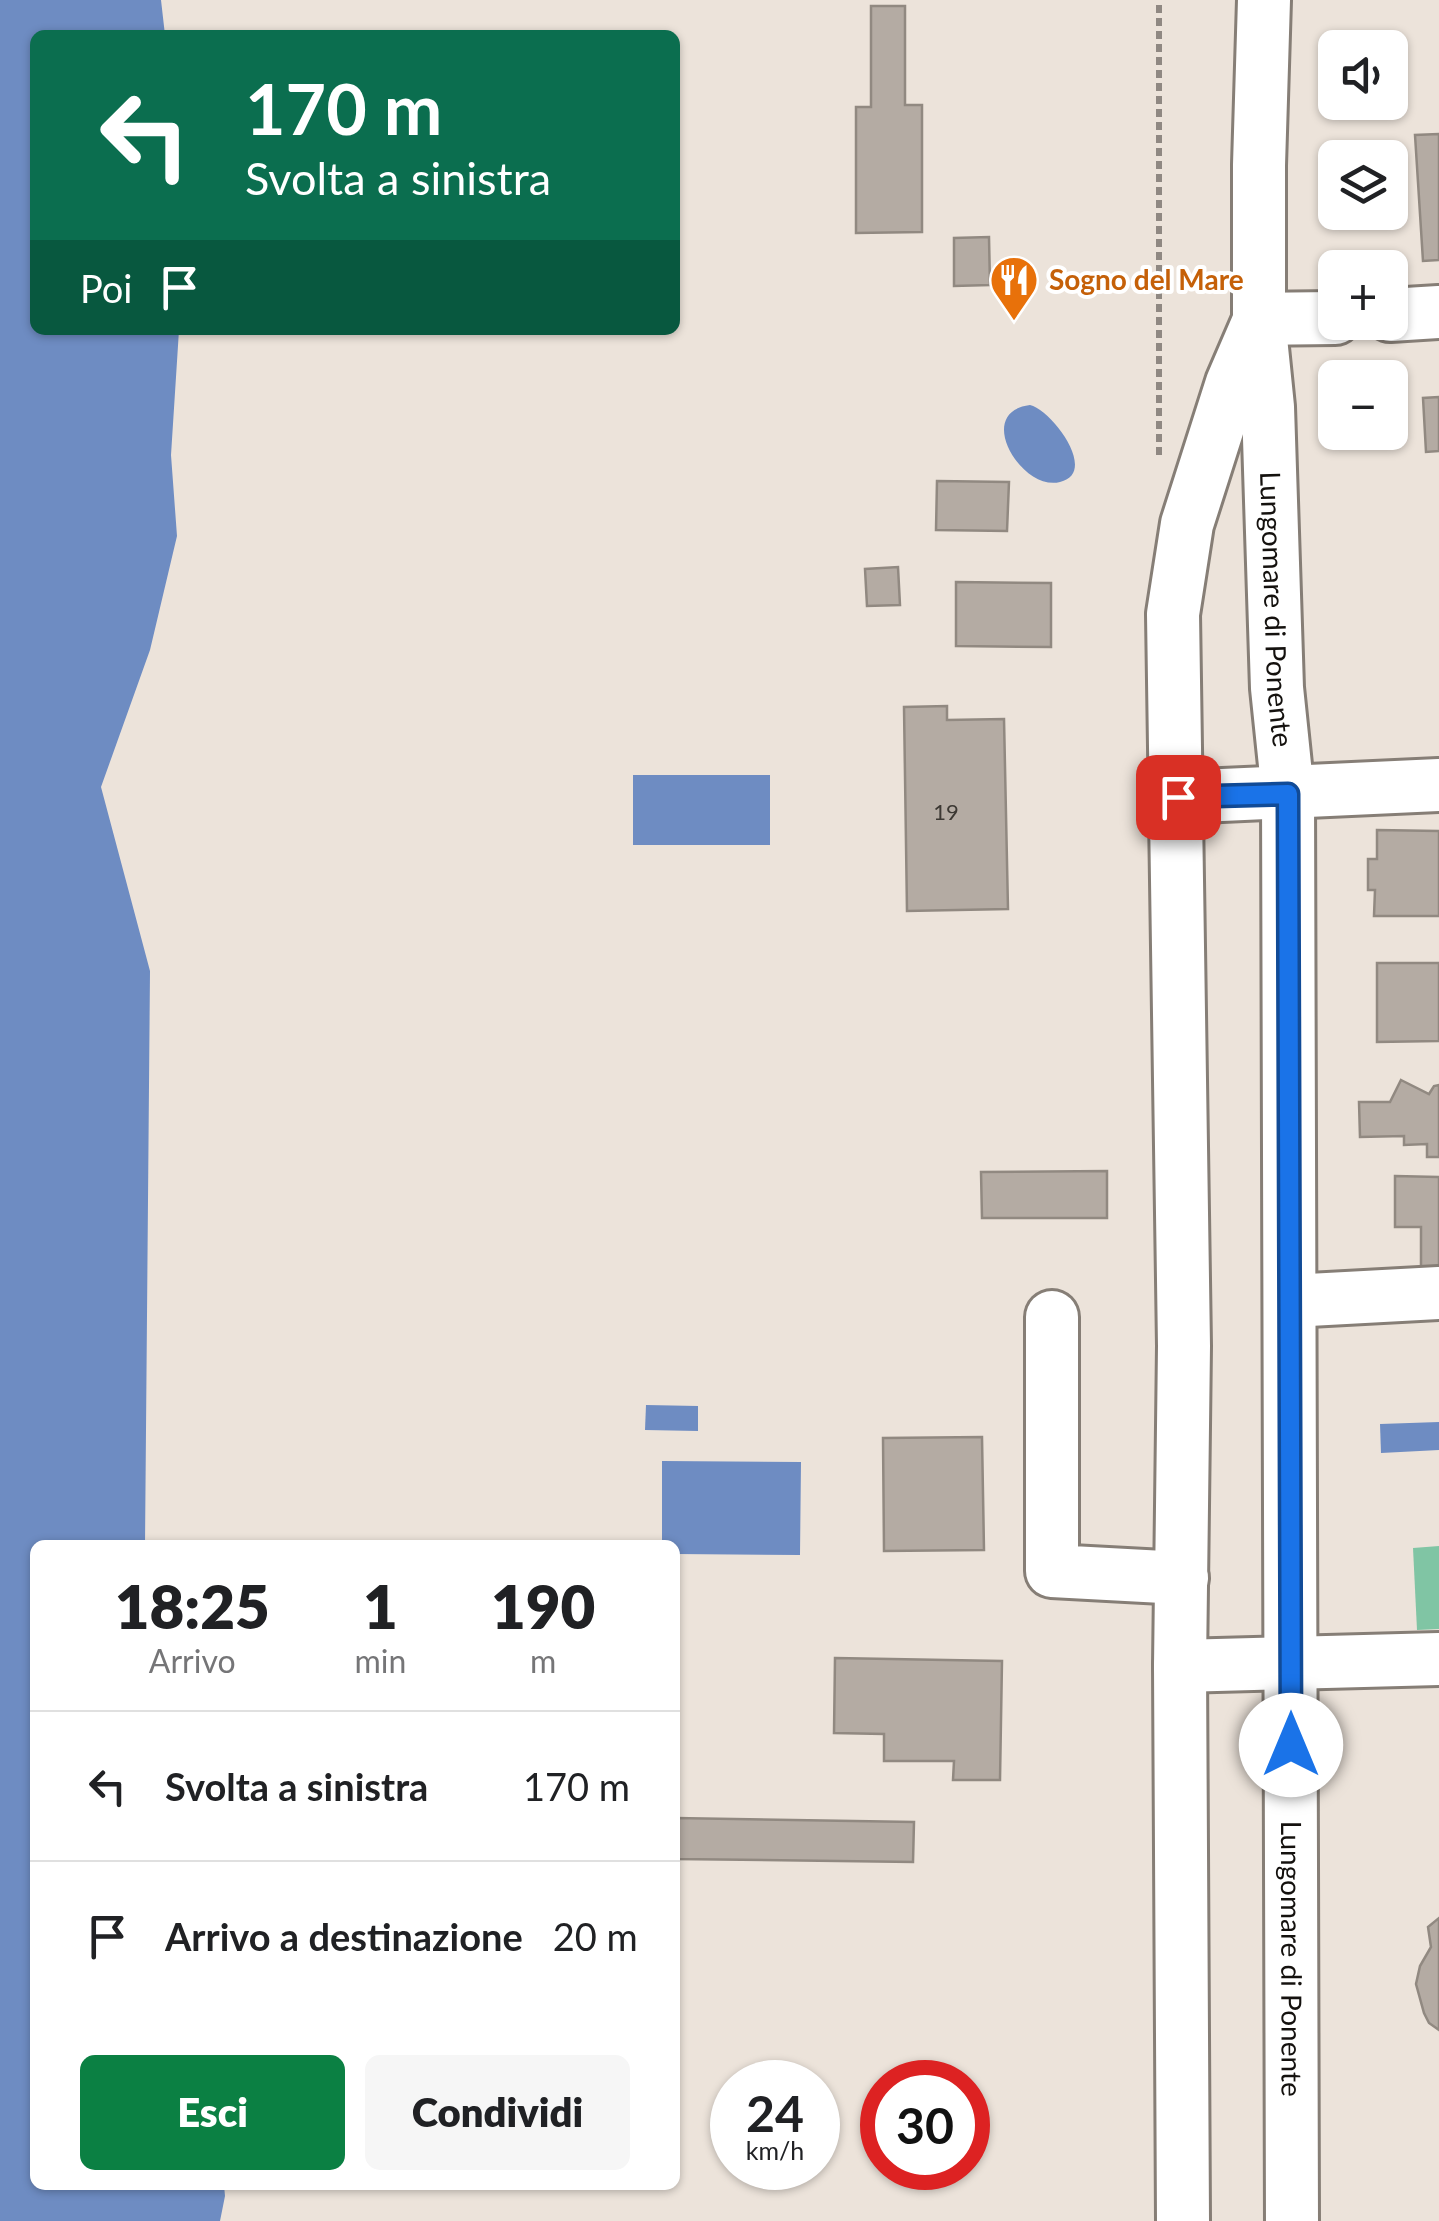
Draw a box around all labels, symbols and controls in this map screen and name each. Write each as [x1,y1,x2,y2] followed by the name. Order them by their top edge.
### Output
[1318,30,1408,450] map controls
[1318,30,1408,120] button: sound
[245,66,442,150] text: 170 m
[80,70,210,200] icon: left
[1318,140,1408,230] button: layers
[245,151,551,205] text: Svolta a sinistra
[1318,250,1408,340] button: +
[988,254,1040,322] restaurant icon: Sogno del Mare
[152,260,207,315] icon: arrive
[1049,262,1244,296] place label: Sogno del Mare
[80,265,132,311] text: Poi
[1318,360,1408,450] button: −
[1254,471,1301,749] street label: Lungomare di Ponente
[1136,755,1221,840] pin
[1151,770,1206,825] icon: arrive
[933,798,959,825] house number: 19
[115,1570,270,1642] text: 18:25
[363,1570,398,1642] text: 1
[491,1570,595,1642] text: 190
[149,1641,236,1680] text: Arrivo
[354,1641,406,1680] text: min
[530,1641,556,1680] text: m
[1239,1693,1343,1797] position arrow
[80,1759,135,1814] icon: left
[165,1763,428,1809] text: Svolta a sinistra
[523,1763,630,1809] text: 170 m
[1275,1821,1310,2097] street label: Lungomare di Ponente
[80,1909,135,1964] icon: arrive
[165,1913,523,1959] text: Arrivo a destinazione
[553,1913,638,1959] text: 20 m
[80,2055,345,2170] button: Esci
[365,2055,630,2170] button: Condividi
[860,2060,990,2190] speed limit sign: 30
[746,2083,804,2143] text: 24
[746,2135,804,2165] text: km/h

